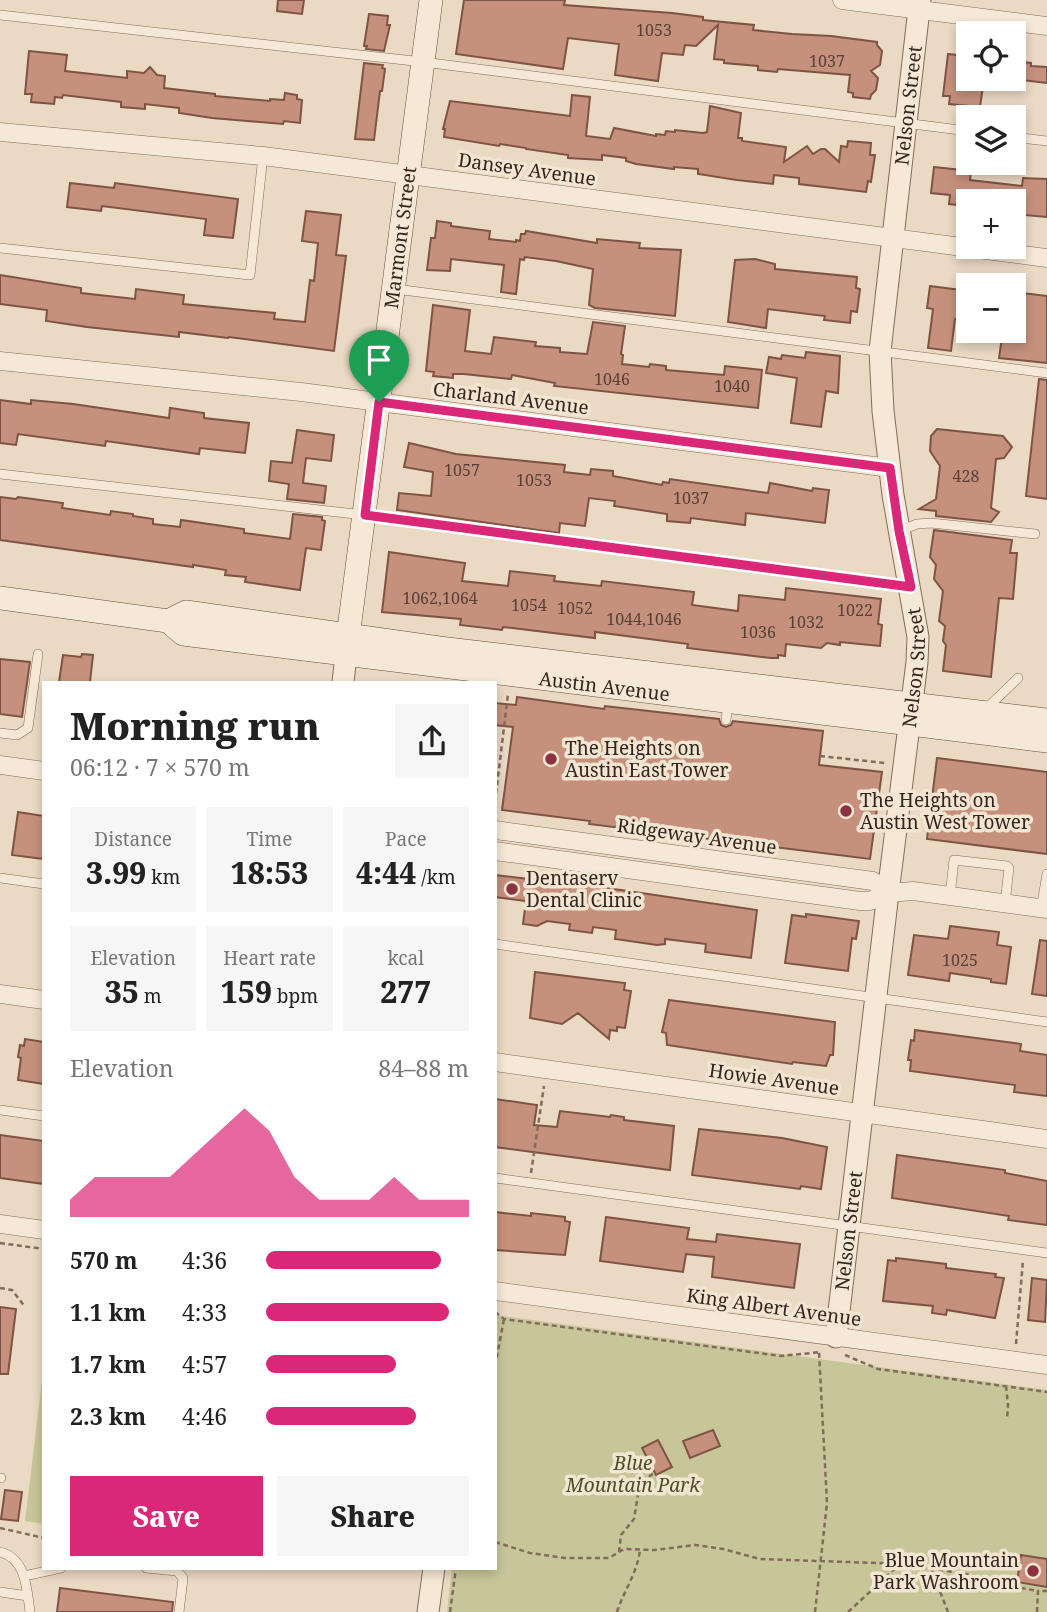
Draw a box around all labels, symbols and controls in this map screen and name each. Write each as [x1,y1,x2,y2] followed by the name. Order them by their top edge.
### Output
[636,19,672,41] house number: 1053
[956,21,1026,343] map controls
[956,21,1026,91] button: locate
[888,44,928,167] street label: Nelson Street
[809,50,845,72] house number: 1037
[956,105,1026,175] button: layers
[456,146,598,192] street label: Dansey Avenue
[378,164,422,310] street label: Marmont Street
[956,189,1026,259] button: +
[956,273,1026,343] button: −
[349,330,409,402] pin
[360,341,398,379] icon: arrive
[594,368,630,390] house number: 1046
[714,375,750,397] house number: 1040
[432,376,590,420] street label: Charland Avenue
[444,459,480,481] house number: 1057
[953,465,979,487] house number: 428
[516,469,552,491] house number: 1053
[673,487,709,509] house number: 1037
[402,587,478,609] house number: 1062,1064
[511,594,547,616] house number: 1054
[557,597,593,619] house number: 1052
[837,599,873,621] house number: 1022
[896,606,931,729] street label: Nelson Street
[606,608,682,630] house number: 1044,1046
[788,611,824,633] house number: 1032
[740,621,776,643] house number: 1036
[537,665,671,707] street label: Austin Avenue
[70,699,320,751] text: Morning run
[395,704,469,778] button: share
[565,735,729,783] place label: The Heights on Austin East Tower
[70,751,250,783] text: 06:12 · 7 × 570 m
[543,751,559,767] marker: The Heights on Austin East Tower
[860,787,1030,835] place label: The Heights on Austin West Tower
[838,803,854,819] marker: The Heights on Austin West Tower
[616,812,778,860] street label: Ridgeway Avenue
[94,826,172,852] text: Distance
[247,826,292,852] text: Time
[385,826,427,852] text: Pace
[86,852,146,893] text: 3.99
[231,852,308,893] text: 18:53
[356,852,416,893] text: 4:44
[146,864,180,890] text: km
[416,864,456,890] text: /km
[526,865,642,913] place label: Dentaserv Dental Clinic
[504,881,520,897] marker: Dentaserv Dental Clinic
[90,945,176,971] text: Elevation
[223,945,316,971] text: Heart rate
[387,945,424,971] text: kcal
[942,949,978,971] house number: 1025
[105,971,139,1012] text: 35
[221,971,272,1012] text: 159
[380,971,431,1012] text: 277
[139,983,162,1009] text: m
[272,983,318,1009] text: bpm
[70,1052,174,1084] text: Elevation
[378,1052,469,1084] text: 84–88 m
[707,1057,841,1101] street label: Howie Avenue
[829,1169,868,1292] street label: Nelson Street
[70,1244,138,1276] text: 570 m
[182,1244,227,1276] text: 4:36
[685,1282,863,1332] street label: King Albert Avenue
[70,1296,146,1328] text: 1.1 km
[182,1296,227,1328] text: 4:33
[70,1348,146,1380] text: 1.7 km
[182,1348,227,1380] text: 4:57
[70,1400,146,1432] text: 2.3 km
[182,1400,227,1432] text: 4:46
[565,1450,701,1498] park label: Blue Mountain Park
[70,1476,263,1556] button: Save
[277,1476,469,1556] button: Share
[873,1547,1019,1595] place label: Blue Mountain Park Washroom
[1025,1563,1041,1579] marker: Blue Mountain Park Washroom

